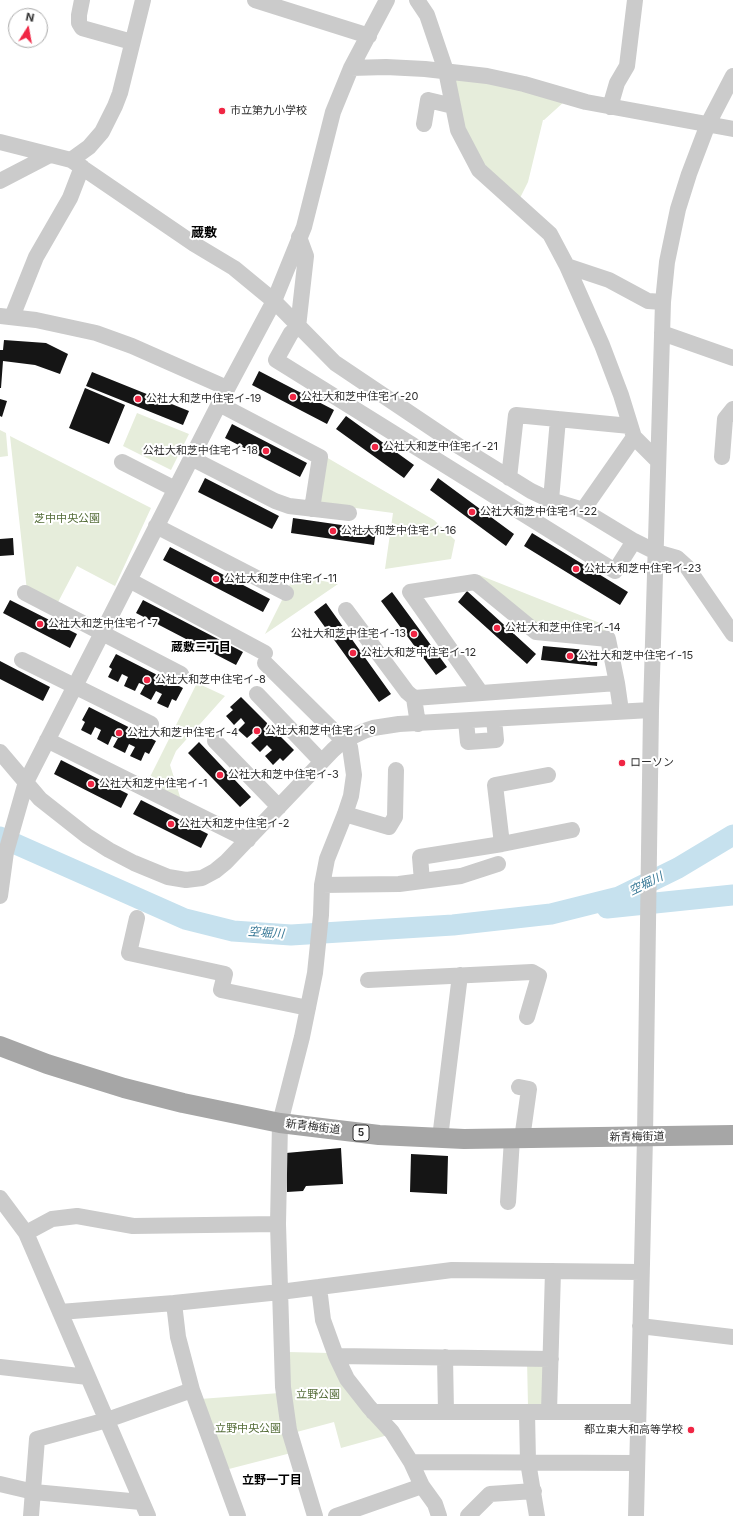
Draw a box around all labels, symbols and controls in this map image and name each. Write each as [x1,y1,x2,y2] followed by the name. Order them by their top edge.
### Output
[8,8,48,48] north arrow
[25,10,36,25] text: N
[230,104,307,118] place label: 市立第九小学校
[217,106,227,116] marker: 市立第九小学校
[191,225,217,241] district label: 蔵敷
[301,390,418,404] place label: 公社大和芝中住宅イ-20
[146,392,261,406] place label: 公社大和芝中住宅イ-19
[288,392,298,402] marker: 公社大和芝中住宅イ-20
[133,394,143,404] marker: 公社大和芝中住宅イ-19
[383,440,498,454] place label: 公社大和芝中住宅イ-21
[370,442,380,452] marker: 公社大和芝中住宅イ-21
[143,444,258,458] place label: 公社大和芝中住宅イ-18
[261,446,271,456] marker: 公社大和芝中住宅イ-18
[480,505,597,519] place label: 公社大和芝中住宅イ-22
[467,507,477,517] marker: 公社大和芝中住宅イ-22
[34,512,100,526] park label: 芝中中央公園
[341,524,456,538] place label: 公社大和芝中住宅イ-16
[328,526,338,536] marker: 公社大和芝中住宅イ-16
[584,562,701,576] place label: 公社大和芝中住宅イ-23
[571,564,581,574] marker: 公社大和芝中住宅イ-23
[224,572,337,586] place label: 公社大和芝中住宅イ-11
[211,574,221,584] marker: 公社大和芝中住宅イ-11
[48,617,158,631] place label: 公社大和芝中住宅イ-7
[35,619,45,629] marker: 公社大和芝中住宅イ-7
[505,621,621,635] place label: 公社大和芝中住宅イ-14
[492,623,502,633] marker: 公社大和芝中住宅イ-14
[291,627,406,641] place label: 公社大和芝中住宅イ-13
[409,629,419,639] marker: 公社大和芝中住宅イ-13
[171,640,231,654] district label: 蔵敷三丁目
[361,646,476,660] place label: 公社大和芝中住宅イ-12
[348,648,358,658] marker: 公社大和芝中住宅イ-12
[578,649,693,663] place label: 公社大和芝中住宅イ-15
[565,651,575,661] marker: 公社大和芝中住宅イ-15
[155,673,266,687] place label: 公社大和芝中住宅イ-8
[142,675,152,685] marker: 公社大和芝中住宅イ-8
[265,724,376,738] place label: 公社大和芝中住宅イ-9
[127,726,238,740] place label: 公社大和芝中住宅イ-4
[252,726,262,736] marker: 公社大和芝中住宅イ-9
[114,728,124,738] marker: 公社大和芝中住宅イ-4
[630,756,674,770] place label: ローソン
[617,758,627,768] marker: ローソン
[228,768,339,782] place label: 公社大和芝中住宅イ-3
[215,770,225,780] marker: 公社大和芝中住宅イ-3
[99,777,208,791] place label: 公社大和芝中住宅イ-1
[86,779,96,789] marker: 公社大和芝中住宅イ-1
[179,817,289,831] place label: 公社大和芝中住宅イ-2
[166,819,176,829] marker: 公社大和芝中住宅イ-2
[627,870,665,898] water label: 空堀川
[248,925,284,941] water label: 空堀川
[285,1117,341,1137] street label: 新青梅街道
[353,1125,369,1141] road number: 5
[609,1130,665,1144] street label: 新青梅街道
[296,1388,340,1402] park label: 立野公園
[215,1422,281,1436] park label: 立野中央公園
[584,1423,683,1437] place label: 都立東大和高等学校
[686,1425,696,1435] marker: 都立東大和高等学校
[242,1473,302,1487] district label: 立野一丁目

